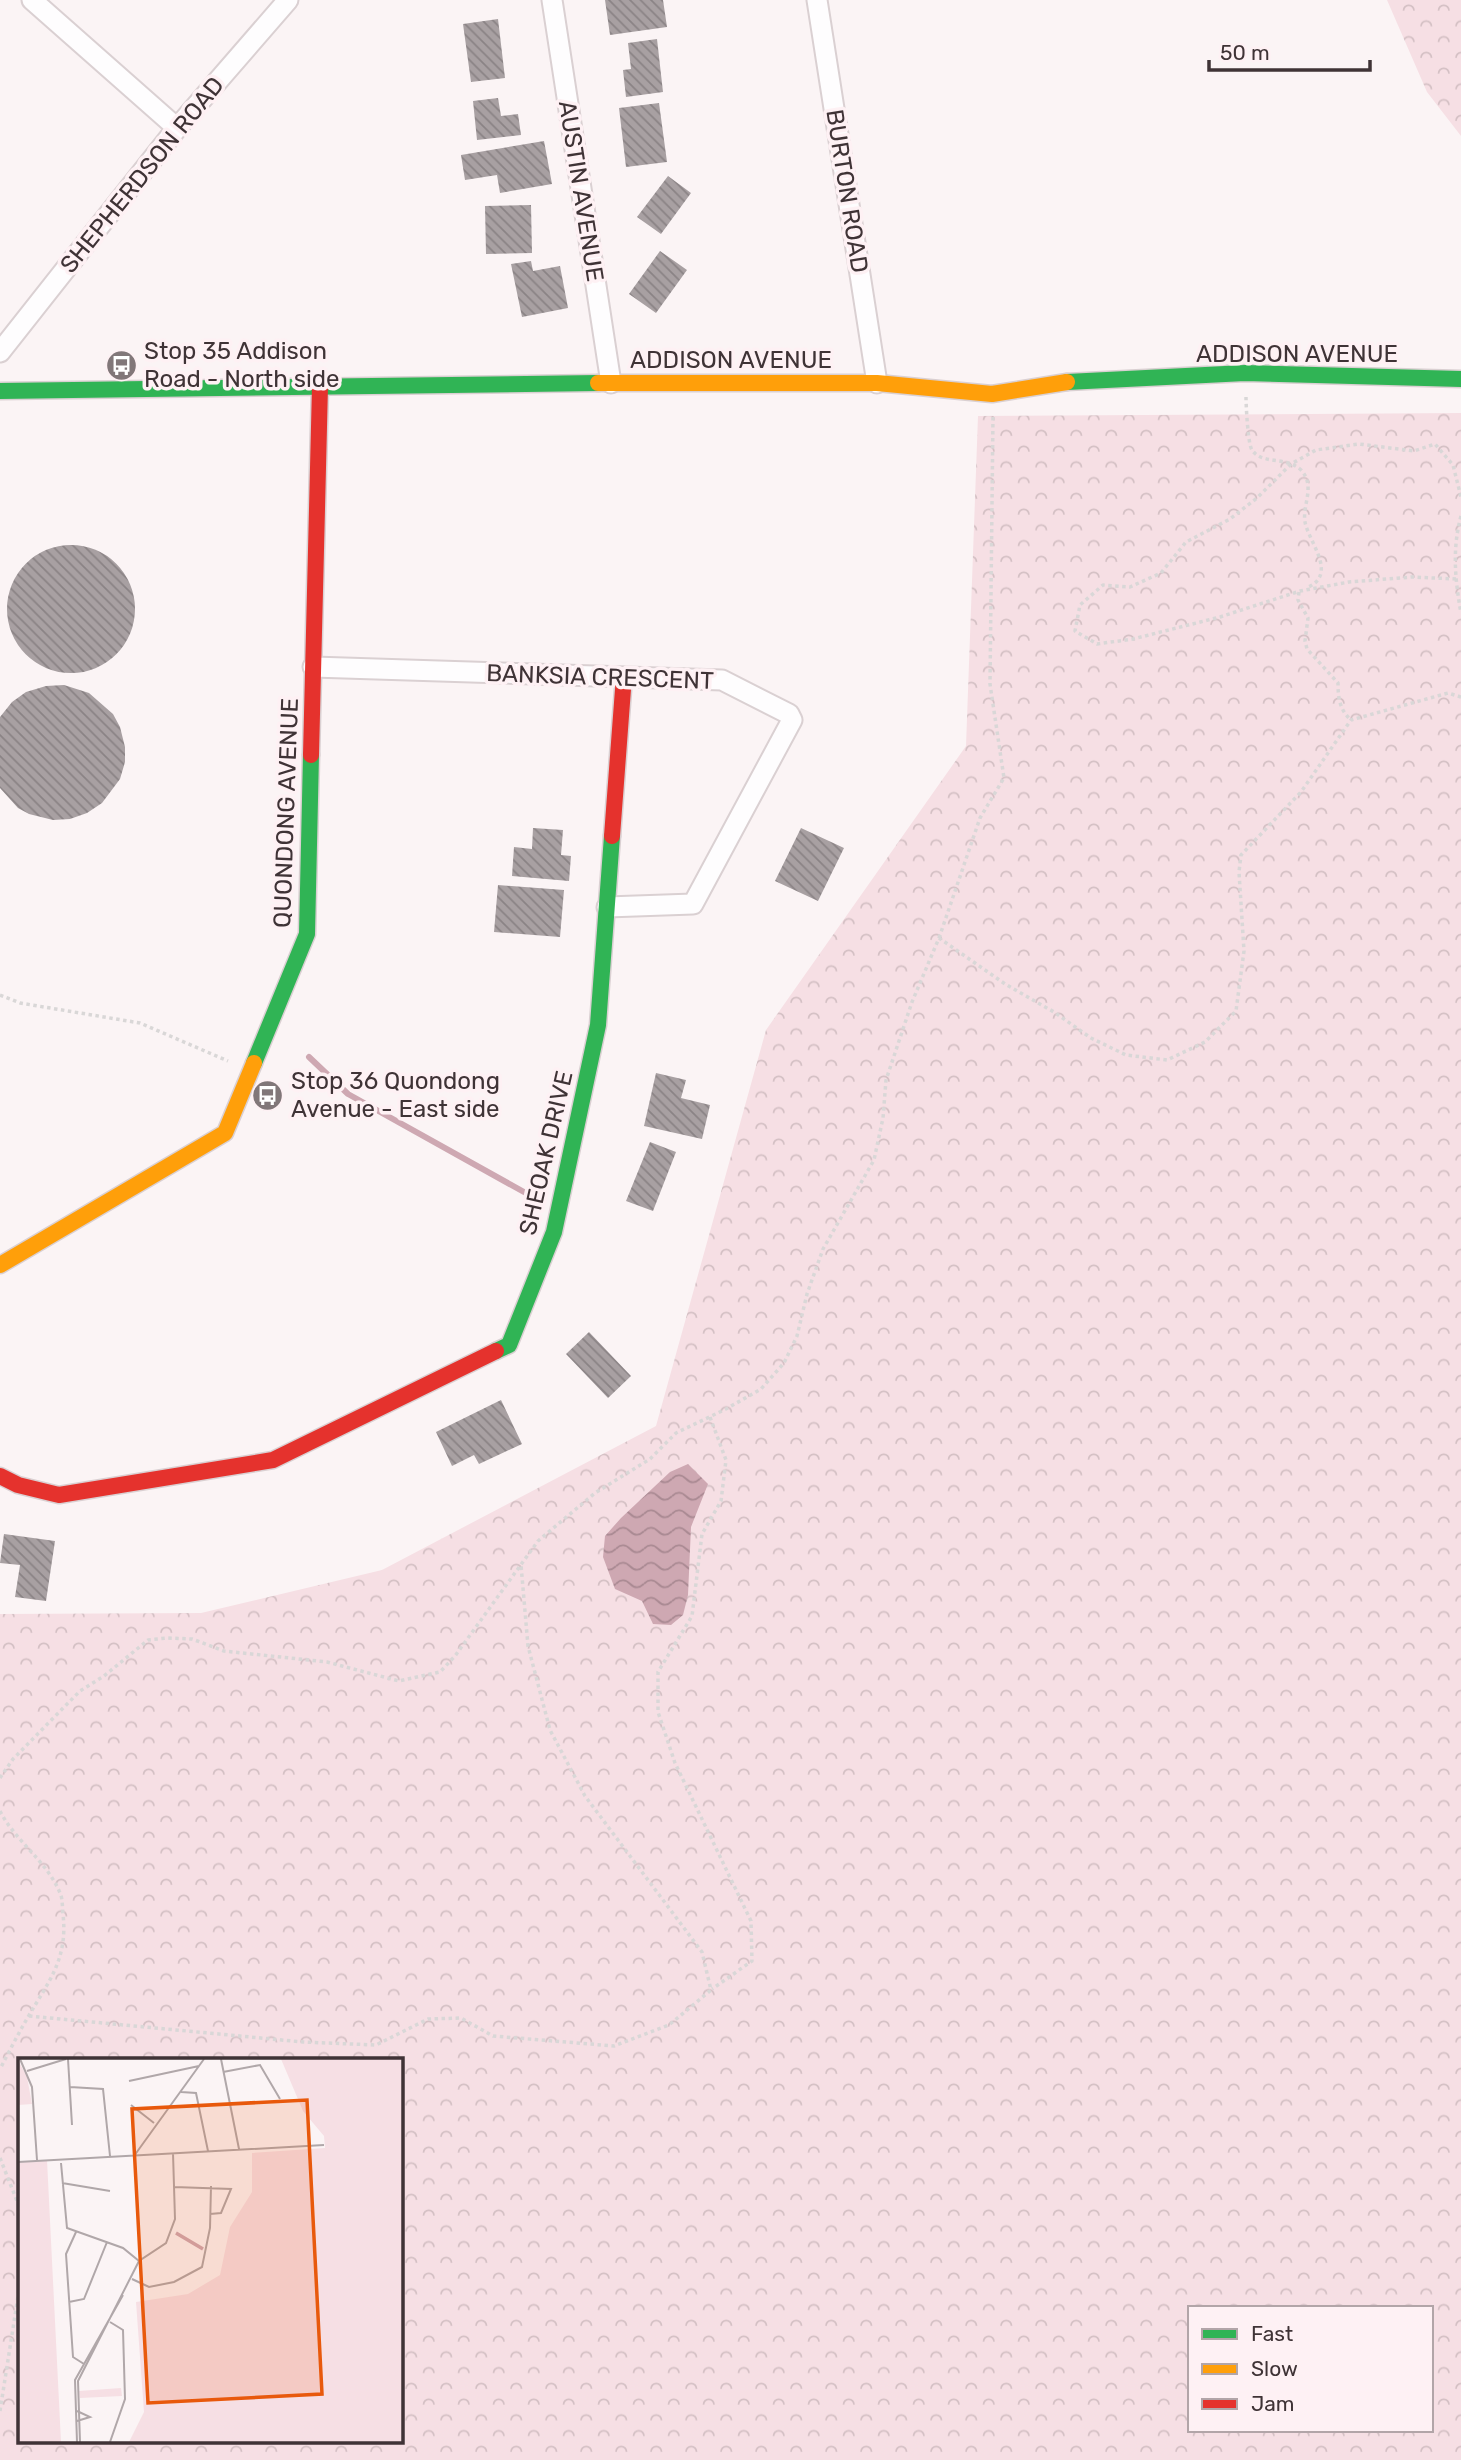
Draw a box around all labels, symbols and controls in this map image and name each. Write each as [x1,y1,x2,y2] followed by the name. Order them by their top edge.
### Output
[1209,28,1370,72] scale bar
[1220,40,1270,65] text: 50 m
[54,71,230,279] street label: SHEPHERDSON ROAD
[553,98,609,284] street label: AUSTIN AVENUE
[820,107,874,275] street label: BURTON ROAD
[144,337,339,393] place label: Stop 35 Addison Road - North side
[1196,340,1398,368] street label: ADDISON AVENUE
[630,346,832,374] street label: ADDISON AVENUE
[104,348,138,382] bus stop icon: Stop 35 Addison Road - North side
[486,659,714,695] street label: BANKSIA CRESCENT
[268,697,304,929] street label: QUONDONG AVENUE
[291,1067,500,1123] place label: Stop 36 Quondong Avenue - East side
[514,1068,578,1238] street label: SHEOAK DRIVE
[251,1078,285,1112] bus stop icon: Stop 36 Quondong Avenue - East side
[18,2058,402,2442] inset map
[1188,2306,1433,2432] legend
[1251,2321,1293,2346] text: Fast
[1251,2356,1298,2381] text: Slow
[1251,2391,1295,2416] text: Jam

